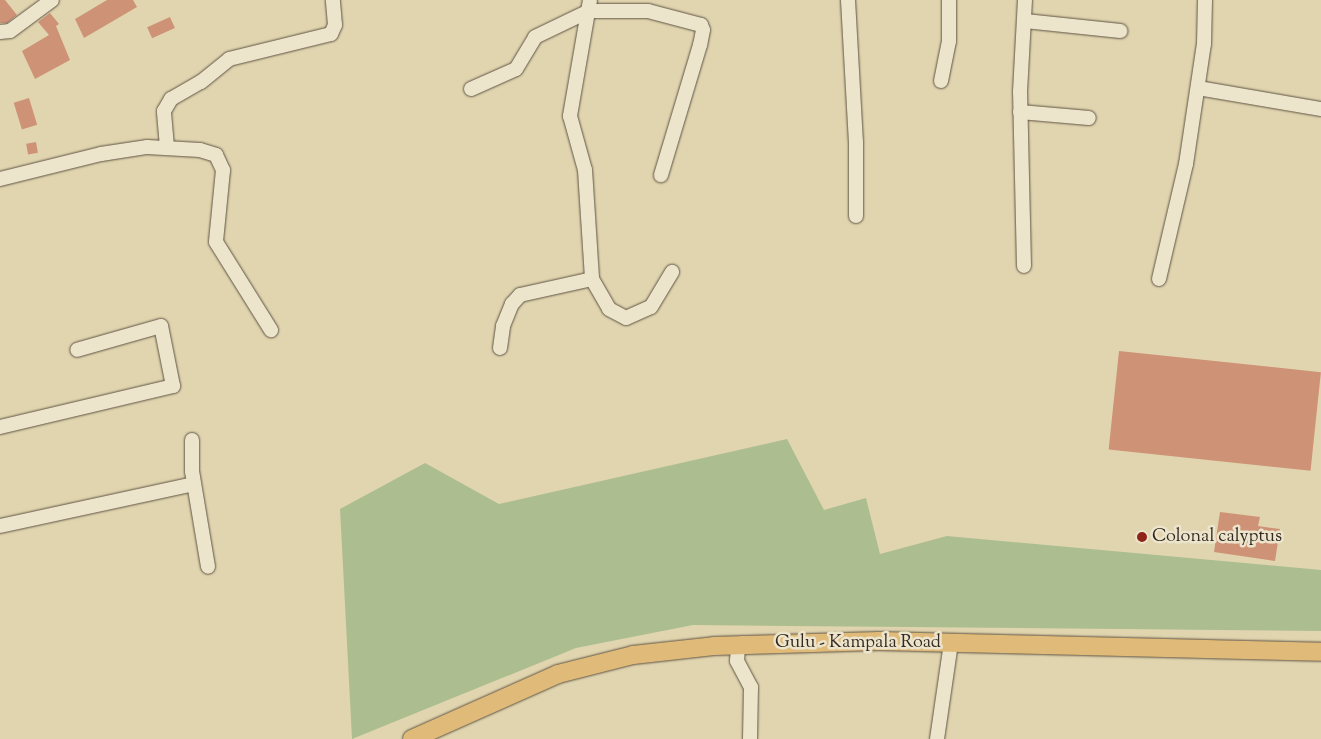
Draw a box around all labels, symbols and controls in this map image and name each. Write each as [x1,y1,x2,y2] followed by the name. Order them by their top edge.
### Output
[1152,526,1282,548] place label: Colonal calyptus
[1136,531,1148,543] marker: Colonal calyptus
[775,632,941,654] street label: Gulu - Kampala Road

